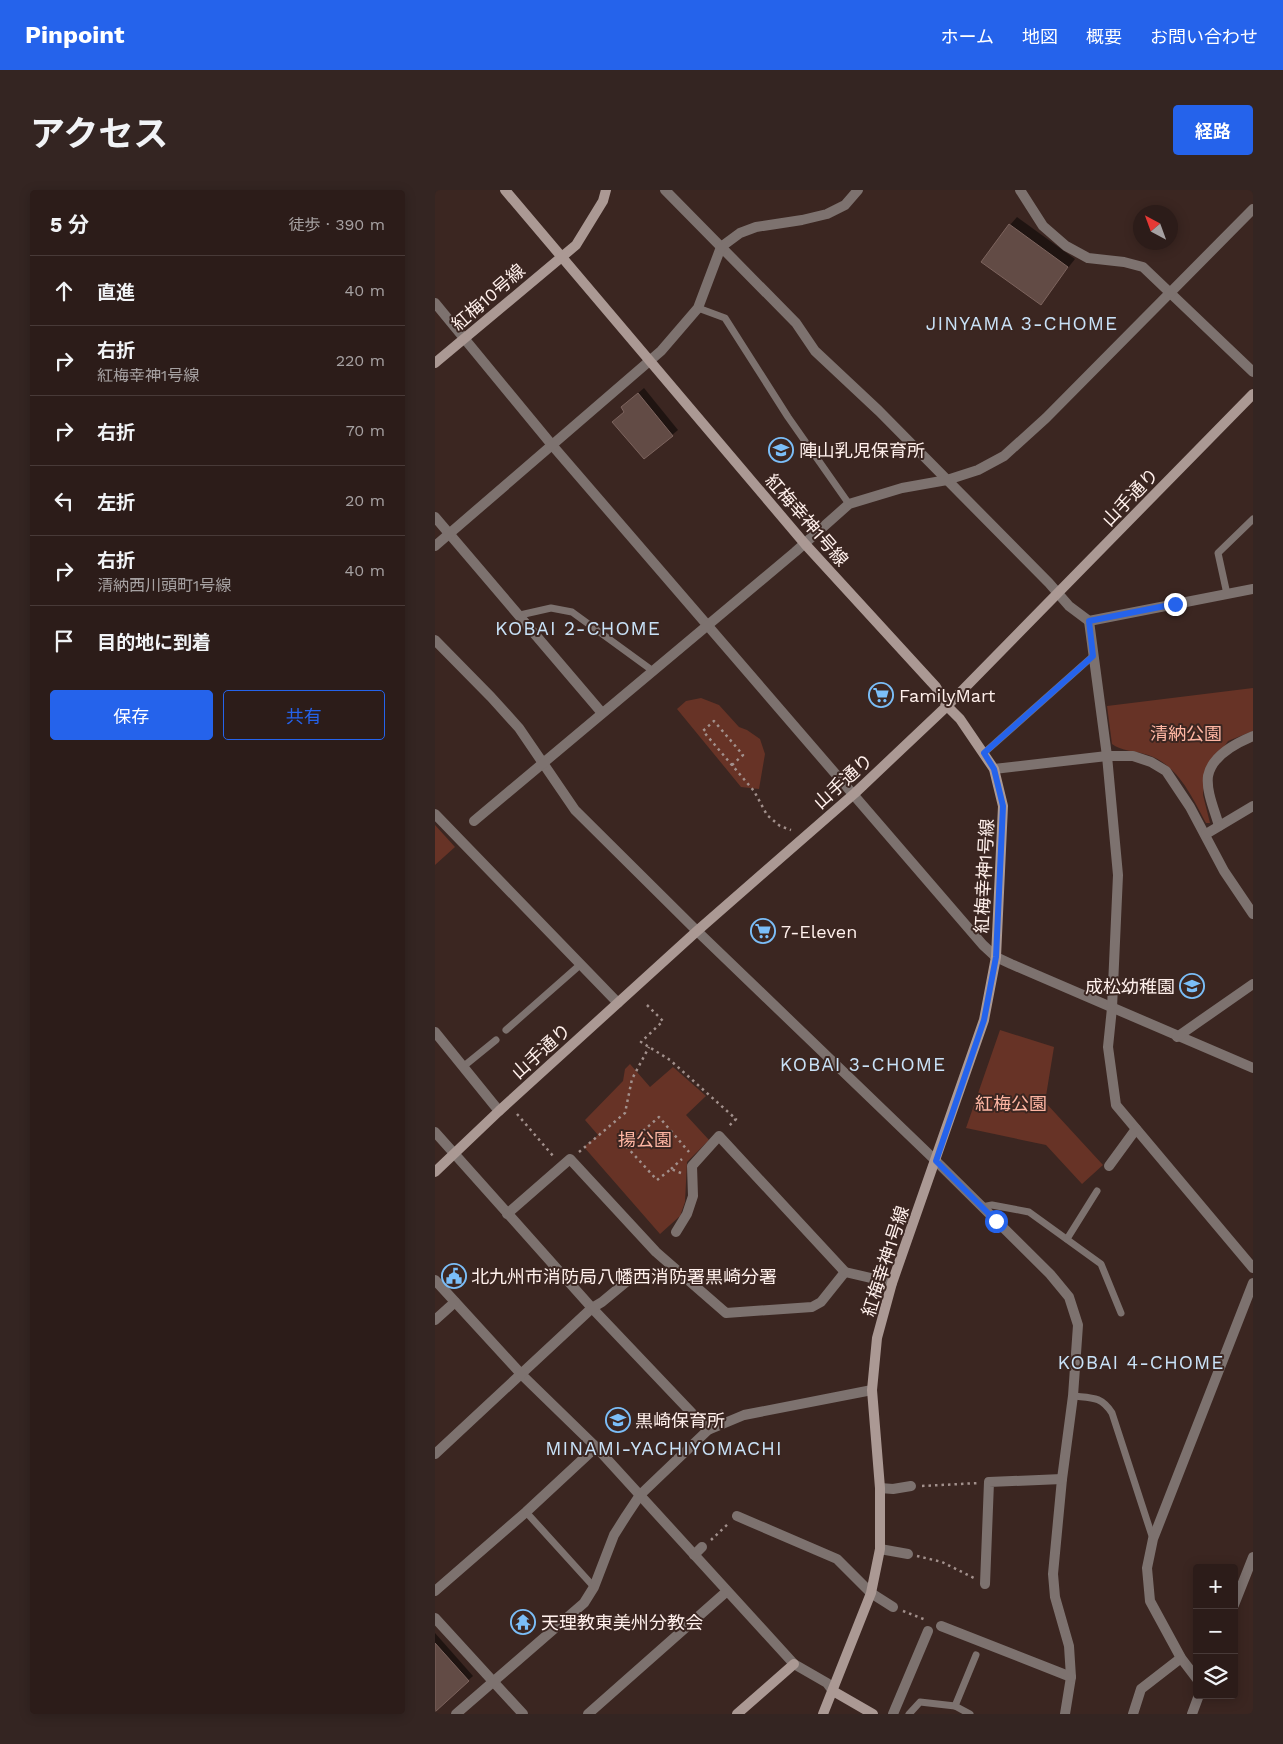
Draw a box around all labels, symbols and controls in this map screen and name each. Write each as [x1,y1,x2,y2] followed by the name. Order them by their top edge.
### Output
[25,21,125,49] text: Pinpoint
[941,26,994,47] text: ホーム
[1022,26,1058,47] text: 地図
[1086,26,1122,47] text: 概要
[1150,26,1258,47] text: お問い合わせ
[1173,105,1253,155] button: 経路
[30,113,168,155] text: アクセス
[1133,205,1178,250] north arrow
[50,212,89,237] text: 5 分
[289,215,385,234] text: 徒歩 · 390 m
[447,259,529,335] street label: 紅梅10号線
[50,277,78,305] icon: ahead
[97,281,135,304] text: 直進
[345,281,385,300] text: 40 m
[926,312,1118,335] district label: JINYAMA 3-CHOME
[97,339,135,362] text: 右折
[50,347,78,375] icon: right
[336,351,385,370] text: 220 m
[97,366,199,385] text: 紅梅幸神1号線
[50,417,78,445] icon: right
[97,421,135,444] text: 右折
[346,421,385,440] text: 70 m
[768,437,794,463] school or university icon: 陣山乳児保育所
[799,440,925,461] place label: 陣山乳児保育所
[1097,464,1163,530] street label: 山手通り
[761,470,853,570] street label: 紅梅幸神1号線
[50,487,78,515] icon: left
[97,491,135,514] text: 左折
[345,491,385,510] text: 20 m
[97,549,135,572] text: 右折
[50,557,78,585] icon: right
[345,561,385,580] text: 40 m
[97,576,231,595] text: 清納西川頭町1号線
[1164,593,1187,616] route end
[495,617,661,640] district label: KOBAI 2-CHOME
[50,627,78,655] icon: arrive
[97,631,211,654] text: 目的地に到着
[868,682,894,708] supermarket icon: FamilyMart
[899,685,996,706] place label: FamilyMart
[50,690,213,740] button: 保存
[223,690,385,740] button: 共有
[1150,723,1222,744] park label: 清納公園
[809,749,877,813] street label: 山手通り
[971,818,997,934] street label: 紅梅幸神1号線
[750,918,776,944] supermarket icon: 7-Eleven
[781,921,857,942] place label: 7-Eleven
[1179,973,1205,999] school or university icon: 成松幼稚園
[1085,976,1175,997] place label: 成松幼稚園
[507,1019,575,1083] street label: 山手通り
[780,1053,946,1076] district label: KOBAI 3-CHOME
[975,1093,1047,1114] park label: 紅梅公園
[618,1129,672,1150] park label: 揚公園
[857,1203,913,1319] street label: 紅梅幸神1号線
[985,1210,1008,1233] route start
[441,1263,467,1289] public building icon: 北九州市消防局八幡西消防署黒崎分署
[471,1266,777,1287] place label: 北九州市消防局八幡西消防署黒崎分署
[1058,1351,1224,1374] district label: KOBAI 4-CHOME
[605,1407,631,1433] school or university icon: 黒崎保育所
[635,1410,725,1431] place label: 黒崎保育所
[545,1437,783,1460] district label: MINAMI-YACHIYOMACHI
[1193,1564,1238,1699] map controls
[1193,1564,1238,1609] button: +
[510,1609,536,1635] temple icon: 天理教東美州分教会
[1193,1609,1238,1654] button: −
[541,1612,703,1633] place label: 天理教東美州分教会
[1193,1654,1238,1699] button: layers

